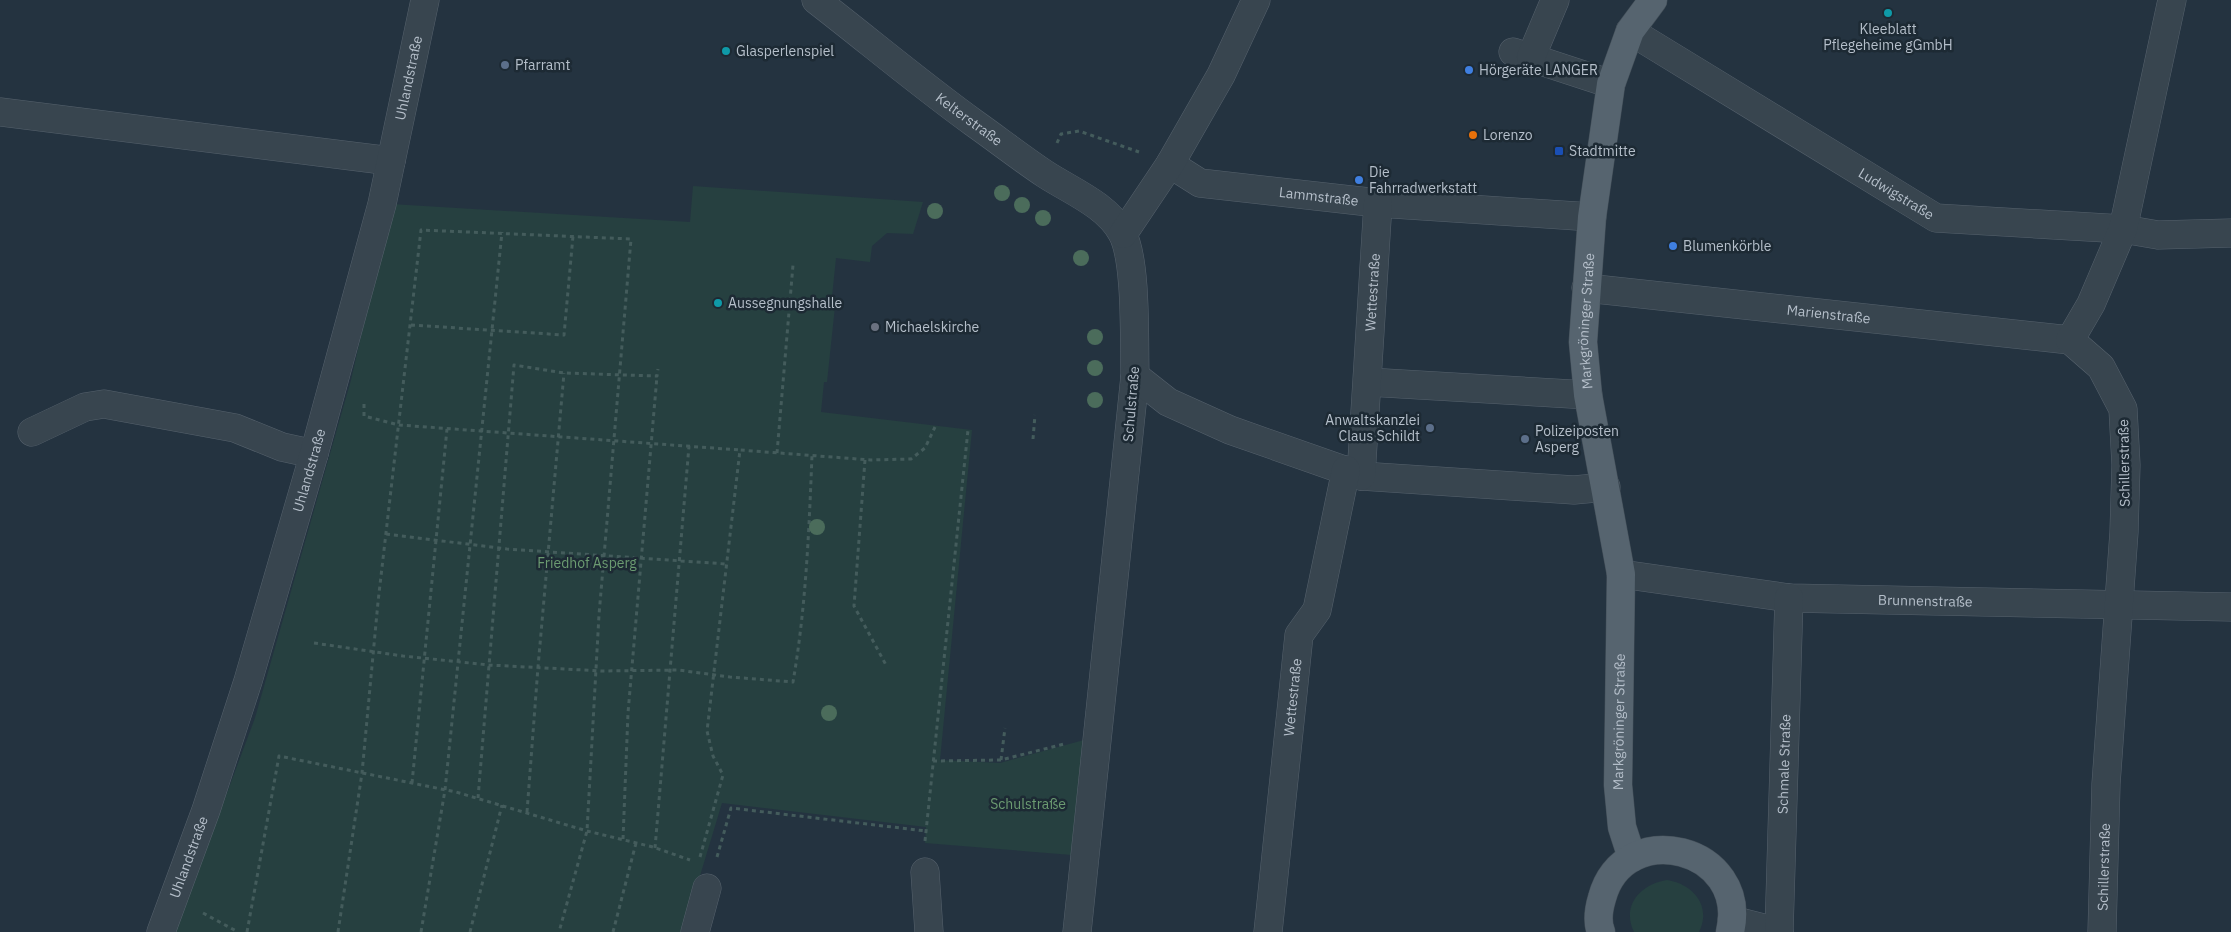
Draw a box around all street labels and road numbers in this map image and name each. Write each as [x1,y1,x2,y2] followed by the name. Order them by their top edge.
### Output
[391,34,426,122] street label: Uhlandstraße
[932,89,1006,150] street label: Kelterstraße
[1855,164,1938,224] street label: Ludwigstraße
[1278,183,1360,210] street label: Lammstraße
[1361,252,1384,332] street label: Wettestraße
[1574,252,1598,390] street label: Markgröninger Straße
[1786,301,1872,328] street label: Marienstraße
[1119,365,1143,443] street label: Schulstraße
[2114,419,2134,507] street label: Schillerstraße
[289,426,330,514] street label: Uhlandstraße
[1878,591,1973,611] street label: Brunnenstraße
[1609,653,1629,790] street label: Markgröninger Straße
[1279,657,1306,737] street label: Wettestraße
[1774,714,1795,814] street label: Schmale Straße
[165,813,212,900] street label: Uhlandstraße
[2094,823,2114,911] street label: Schillerstraße

